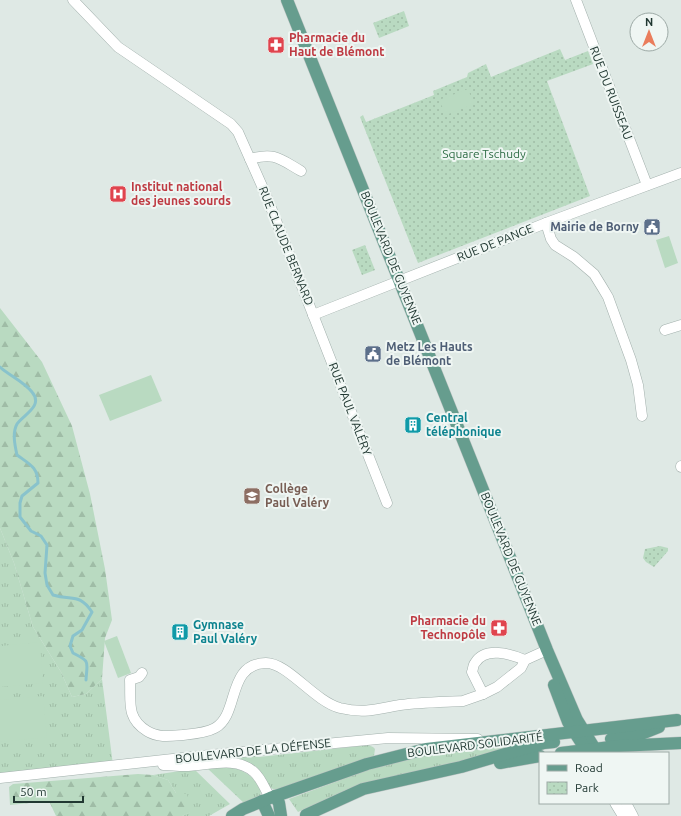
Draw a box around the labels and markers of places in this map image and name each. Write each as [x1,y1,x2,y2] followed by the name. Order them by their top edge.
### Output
[289,31,384,58] place label: Pharmacie du Haut de Blémont
[266,35,286,55] pharmacy icon: Pharmacie du Haut de Blémont
[131,180,231,207] place label: Institut national des jeunes sourds
[108,184,128,204] hospital icon: Institut national des jeunes sourds
[642,217,662,237] public building icon: Mairie de Borny
[550,220,640,233] place label: Mairie de Borny
[386,340,473,367] place label: Metz Les Hauts de Blémont
[363,344,383,364] public building icon: Metz Les Hauts de Blémont
[426,411,501,438] place label: Central téléphonique
[403,415,423,435] building icon: Central téléphonique
[265,482,330,509] place label: Collège Paul Valéry
[242,486,262,506] school or university icon: Collège Paul Valéry
[410,614,486,641] place label: Pharmacie du Technopôle
[193,618,258,645] place label: Gymnase Paul Valéry
[489,618,509,638] pharmacy icon: Pharmacie du Technopôle
[170,622,190,642] building icon: Gymnase Paul Valéry

